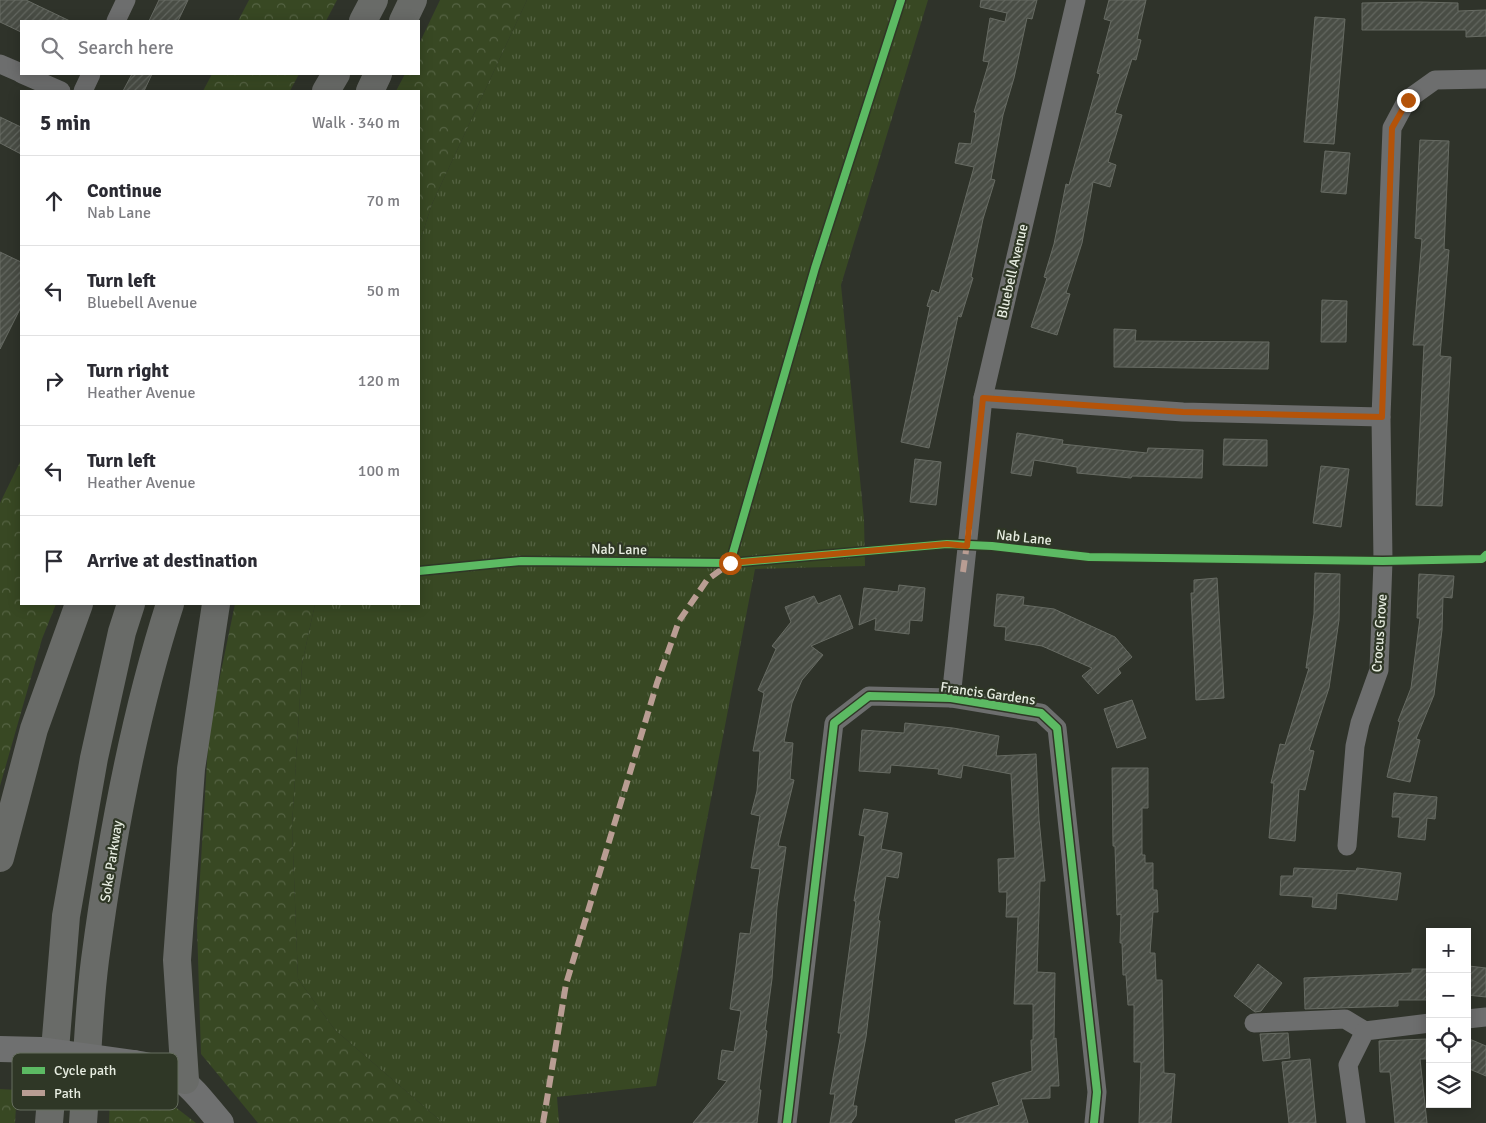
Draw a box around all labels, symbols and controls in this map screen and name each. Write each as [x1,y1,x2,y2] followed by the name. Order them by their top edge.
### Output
[20,20,420,75] search box
[38,34,66,62] icon: search
[78,36,174,60] text: Search here
[1397,89,1420,112] route end
[40,110,91,136] text: 5 min
[312,113,400,133] text: Walk · 340 m
[87,179,162,203] text: Continue
[40,187,68,215] icon: ahead
[366,191,400,211] text: 70 m
[87,203,151,223] text: Nab Lane
[993,222,1032,320] street label: Bluebell Avenue
[87,269,156,293] text: Turn left
[40,277,68,305] icon: left
[366,281,400,301] text: 50 m
[87,293,197,313] text: Bluebell Avenue
[87,359,169,383] text: Turn right
[40,367,68,395] icon: right
[358,371,400,391] text: 120 m
[87,383,196,403] text: Heather Avenue
[87,449,156,473] text: Turn left
[40,457,68,485] icon: left
[358,461,400,481] text: 100 m
[87,473,196,493] text: Heather Avenue
[995,526,1053,549] street label: Nab Lane
[591,541,647,558] street label: Nab Lane
[40,547,68,575] icon: arrive
[87,549,258,573] text: Arrive at destination
[719,552,742,575] route start
[1368,593,1391,673] street label: Crocus Grove
[939,678,1037,709] street label: Francis Gardens
[97,819,126,903] street label: Soke Parkway
[1426,928,1471,1108] map controls
[1426,928,1471,973] button: +
[1426,973,1471,1018] button: −
[1426,1018,1471,1063] button: locate
[12,1053,178,1110] legend
[54,1062,116,1079] text: Cycle path
[1426,1063,1471,1108] button: layers
[54,1085,81,1102] text: Path

